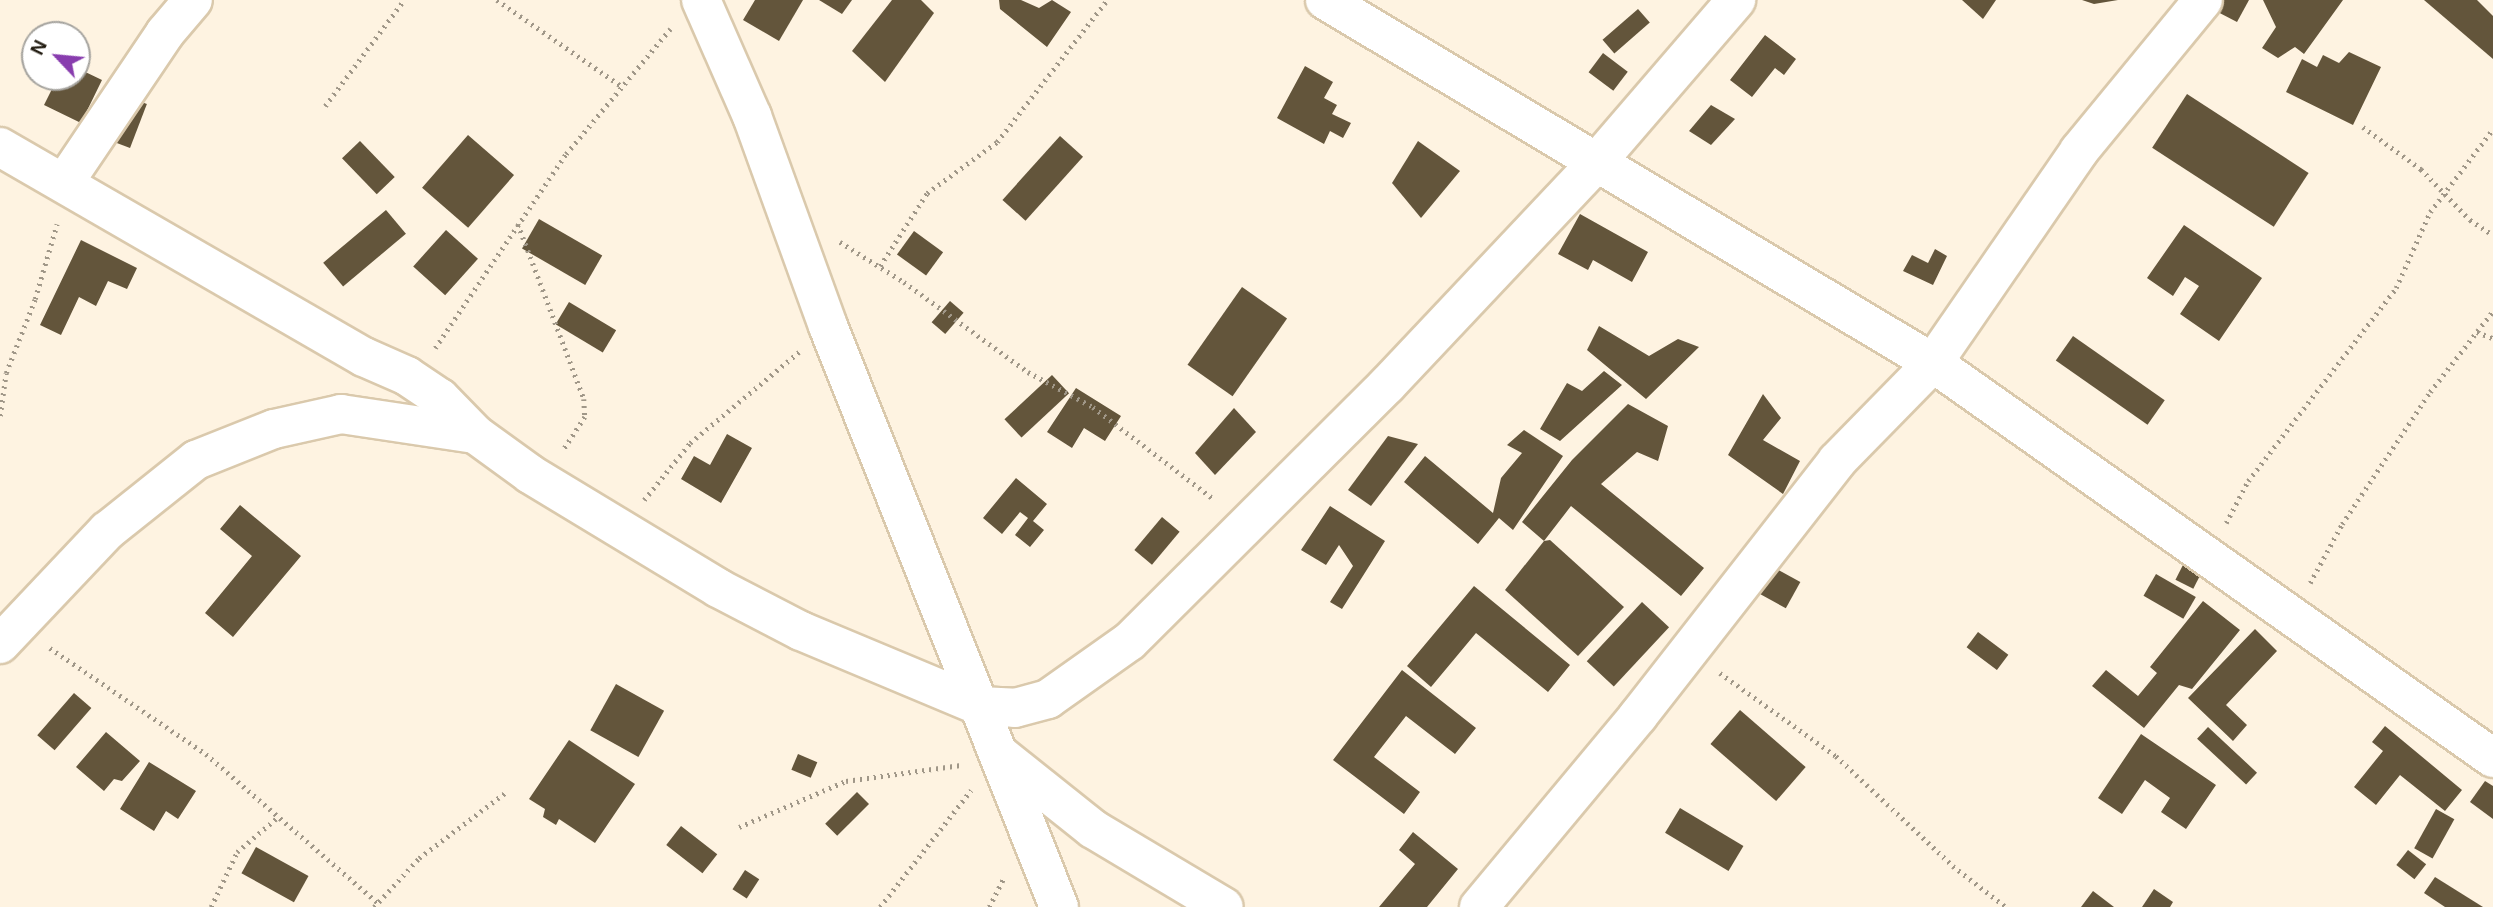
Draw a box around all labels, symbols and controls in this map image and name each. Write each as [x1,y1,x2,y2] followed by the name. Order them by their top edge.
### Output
[21,21,91,91] north arrow
[26,37,51,58] text: N

